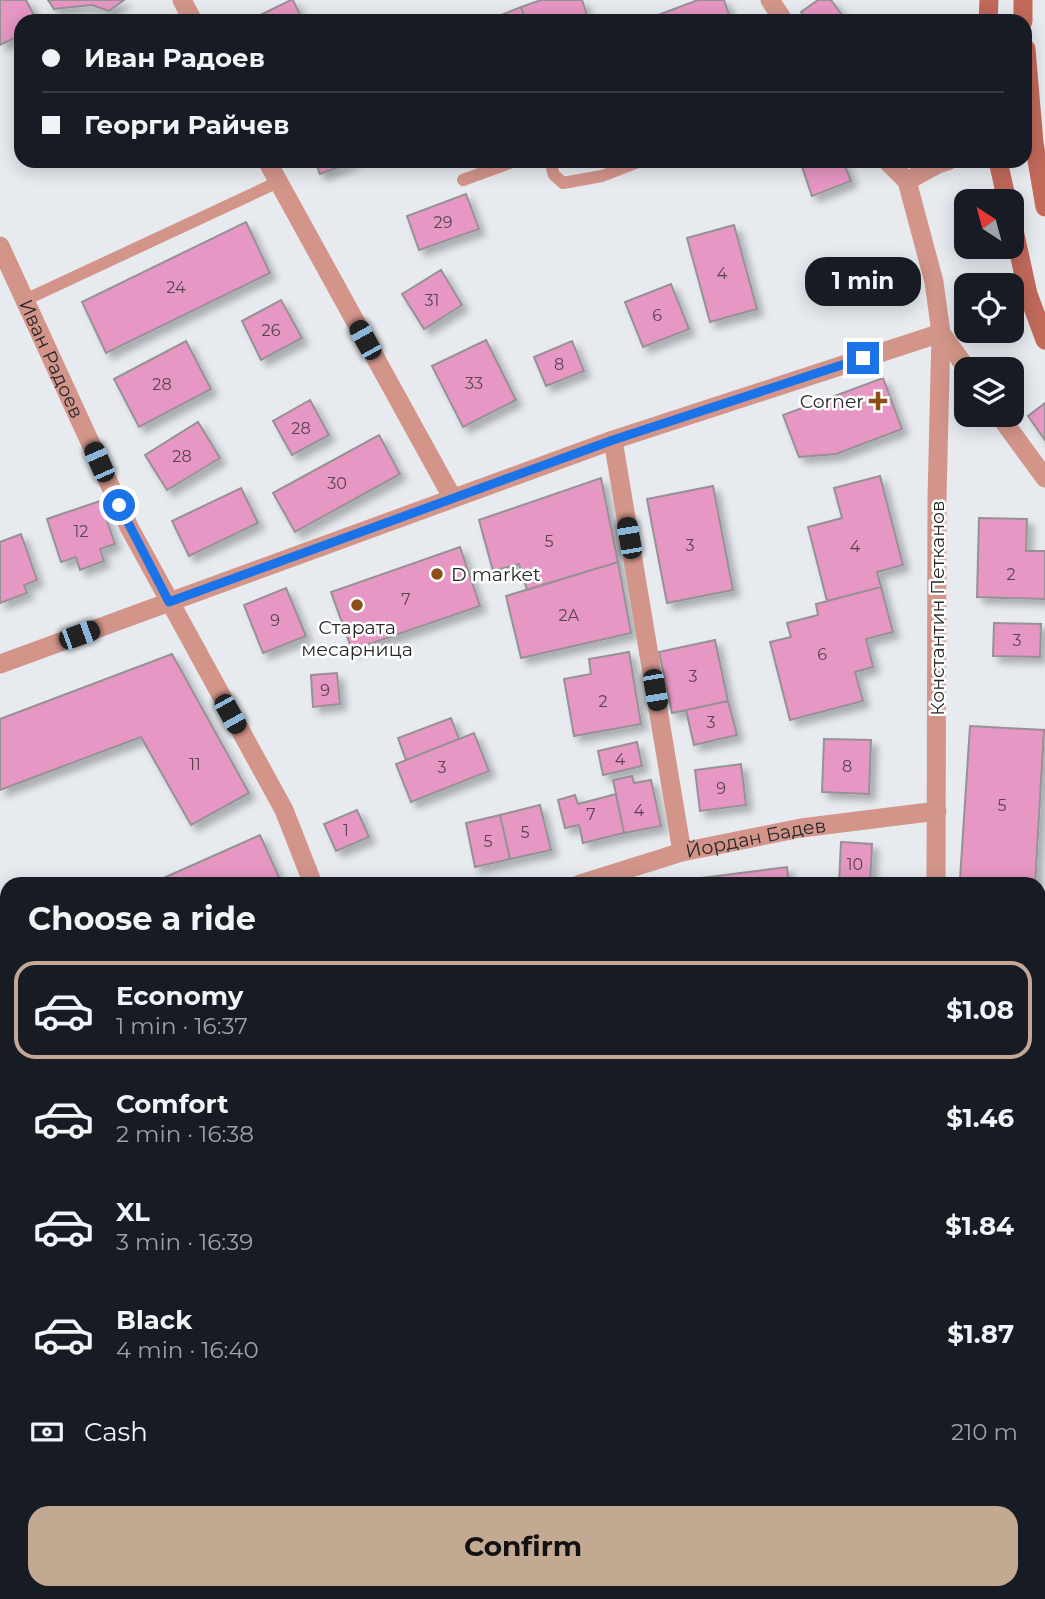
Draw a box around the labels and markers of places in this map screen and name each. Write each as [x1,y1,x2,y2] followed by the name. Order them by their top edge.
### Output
[800,390,864,413] place label: Corner
[870,393,886,409] marker: Corner
[451,563,541,586] place label: D market
[429,566,445,582] marker: D market
[349,597,365,613] marker: Старата месарница
[301,616,413,661] place label: Старата месарница

